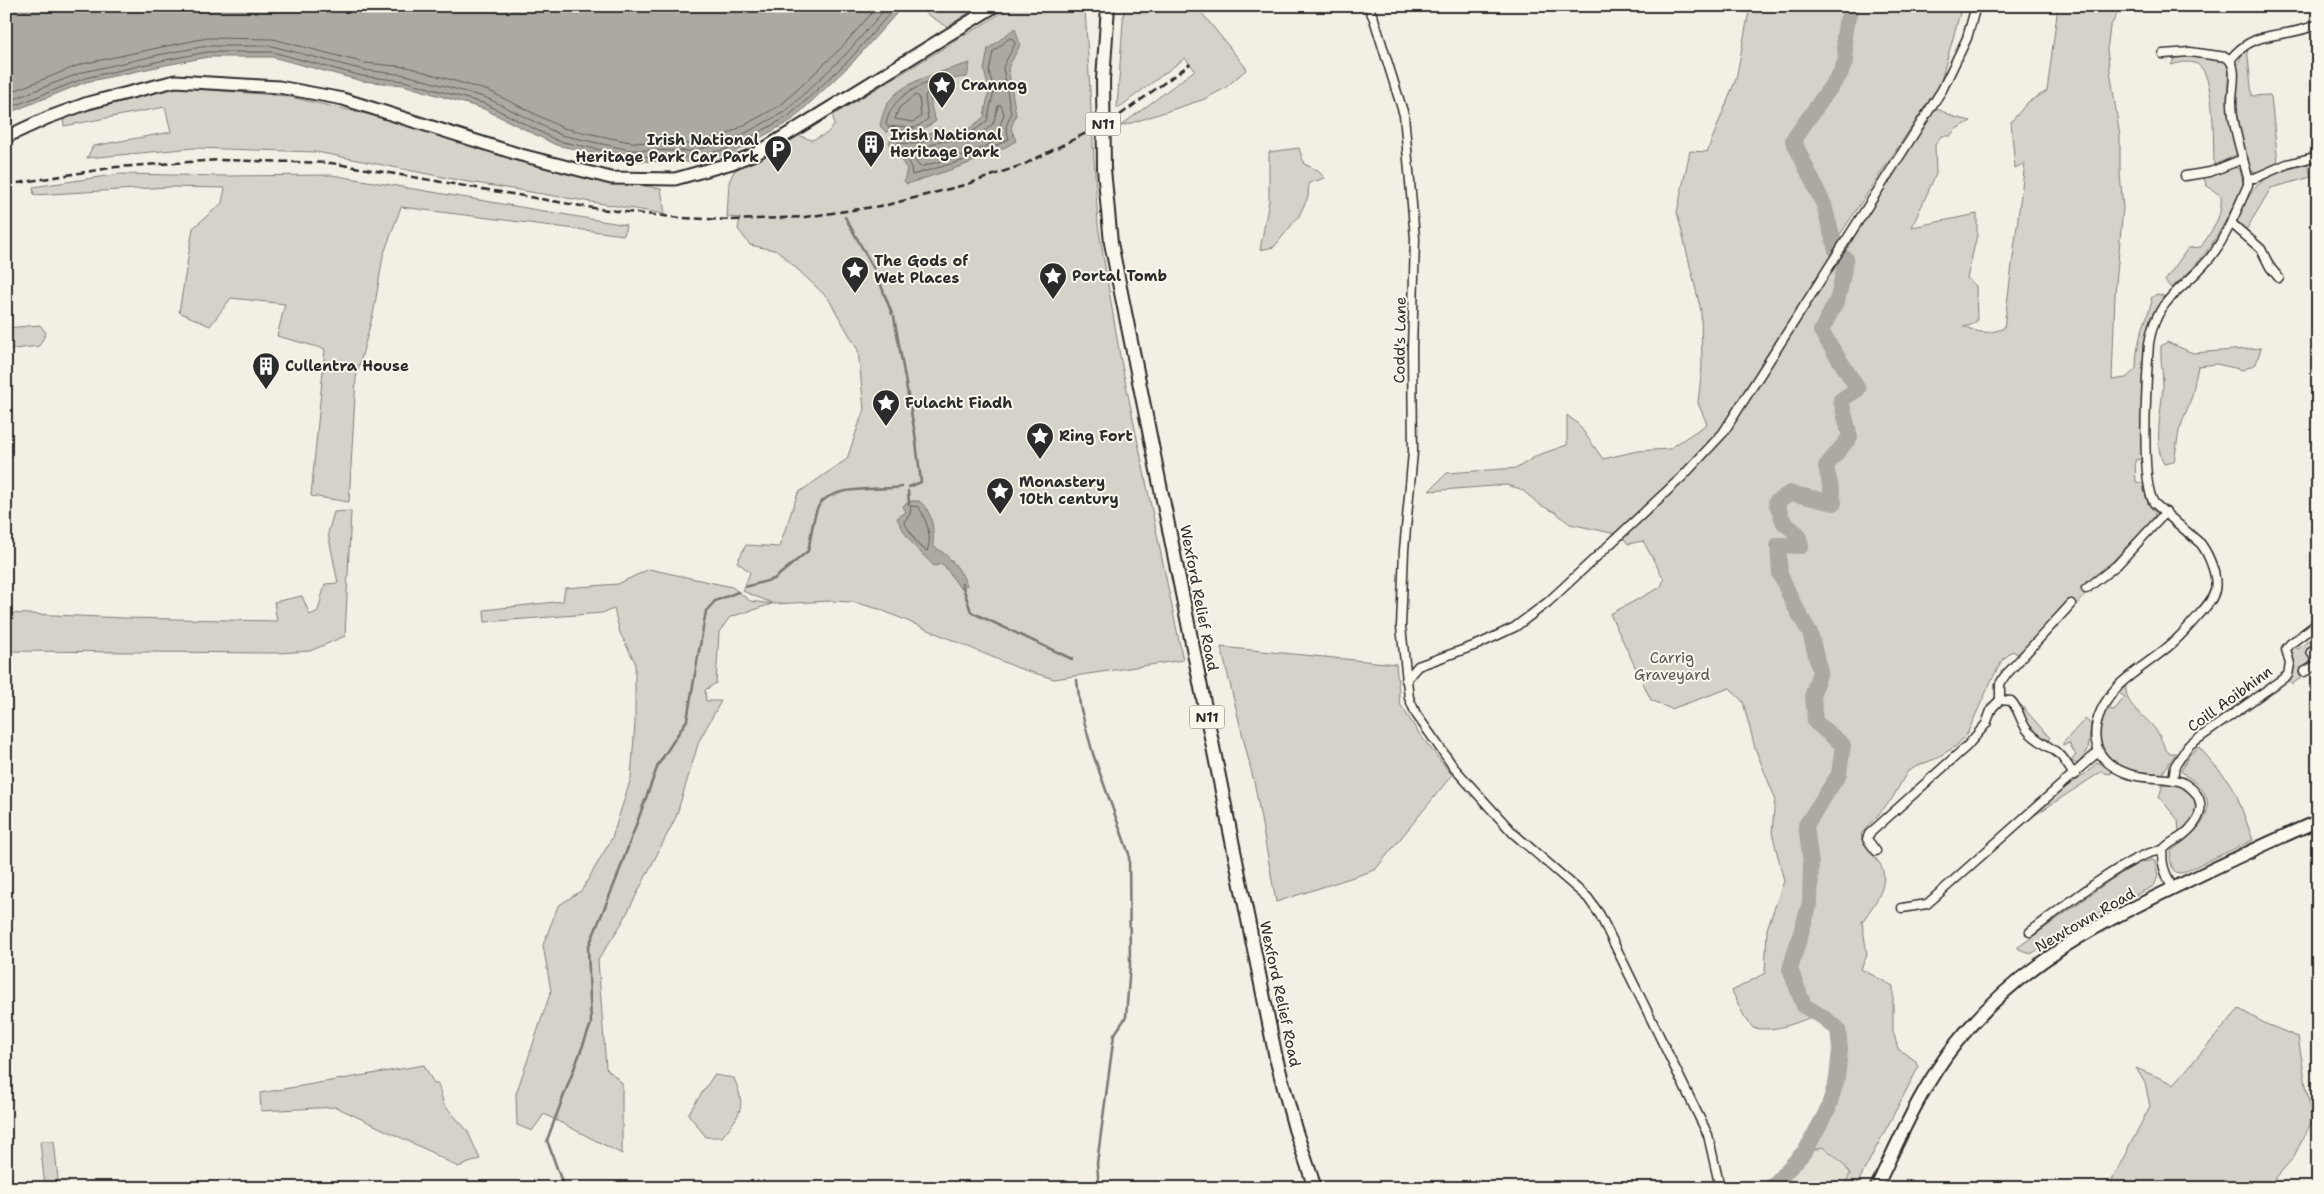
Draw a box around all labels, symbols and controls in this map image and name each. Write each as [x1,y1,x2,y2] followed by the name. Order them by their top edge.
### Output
[927,70,957,109] place icon: Crannog
[961,75,1027,95] place label: Crannog
[1086,112,1120,136] road number: N11
[890,125,1002,162] place label: Irish National Heritage Park
[856,129,886,168] building icon: Irish National Heritage Park
[575,130,759,167] place label: Irish National Heritage Park Car Park
[763,134,793,173] parking icon: Irish National Heritage Park Car Park
[874,251,968,288] place label: The Gods of Wet Places
[840,255,870,294] place icon: The Gods of Wet Places
[1038,261,1068,300] place icon: Portal Tomb
[1072,266,1167,286] place label: Portal Tomb
[1389,296,1411,384] street label: Codd's Lane
[251,351,281,390] building icon: Cullentra House
[285,356,409,376] place label: Cullentra House
[871,388,901,427] place icon: Fulacht Fiadh
[905,393,1012,413] place label: Fulacht Fiadh
[1025,421,1055,460] place icon: Ring Fort
[1059,426,1133,446] place label: Ring Fort
[1019,472,1119,509] place label: Monastery 10th century
[985,476,1015,515] place icon: Monastery 10th century
[1175,523,1223,673] street label: Wexford Relief Road
[1634,648,1710,685] park label: Carrig Graveyard
[2184,661,2276,737] street label: Coill Aoibhinn
[1190,706,1224,729] road number: N11
[2031,883,2139,957] street label: Newtown Road
[1255,919,1305,1069] street label: Wexford Relief Road

